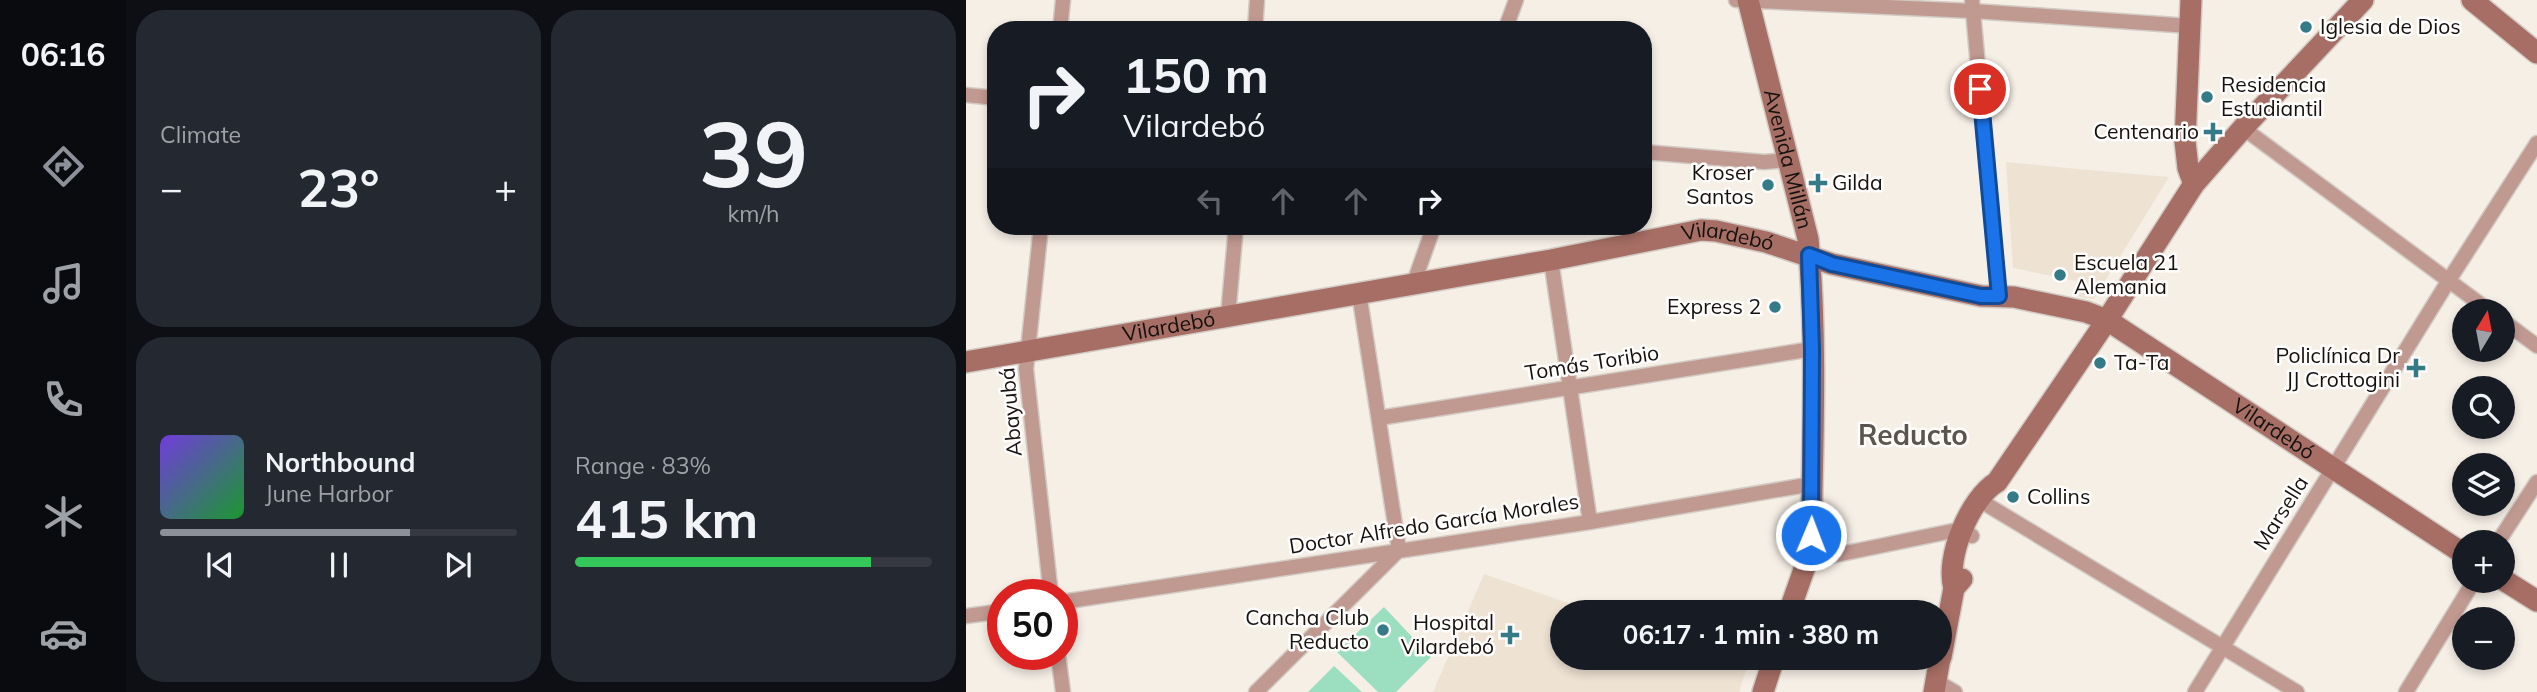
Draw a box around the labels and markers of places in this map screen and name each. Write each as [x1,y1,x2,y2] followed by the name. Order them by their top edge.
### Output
[2320,13,2461,39] place label: Iglesia de Dios
[2298,19,2314,35] marker: Iglesia de Dios
[1950,59,2010,119] pin
[2221,71,2326,121] place label: Residencia Estudiantil
[2199,89,2215,105] marker: Residencia Estudiantil
[2093,118,2199,144] place label: Centenario
[2205,124,2221,140] marker: Centenario
[1686,159,1754,209] place label: Kroser Santos
[1832,169,1883,195] place label: Gilda
[1810,175,1826,191] marker: Gilda
[1760,177,1776,193] marker: Kroser Santos
[2074,249,2179,299] place label: Escuela 21 Alemania
[2052,267,2068,283] marker: Escuela 21 Alemania
[1667,293,1761,319] place label: Express 2
[1767,299,1783,315] marker: Express 2
[2275,342,2400,392] place label: Policlínica Dr JJ Crottogini
[2114,349,2169,375] place label: Ta-Ta
[2092,355,2108,371] marker: Ta-Ta
[2406,358,2426,378] marker: Policlínica Dr JJ Crottogini
[2027,483,2090,509] place label: Collins
[2005,489,2021,505] marker: Collins
[1245,604,1369,654] place label: Cancha Club Reducto
[1401,609,1494,659] place label: Hospital Vilardebó
[1375,622,1391,638] marker: Cancha Club Reducto
[1500,625,1520,645] marker: Hospital Vilardebó

